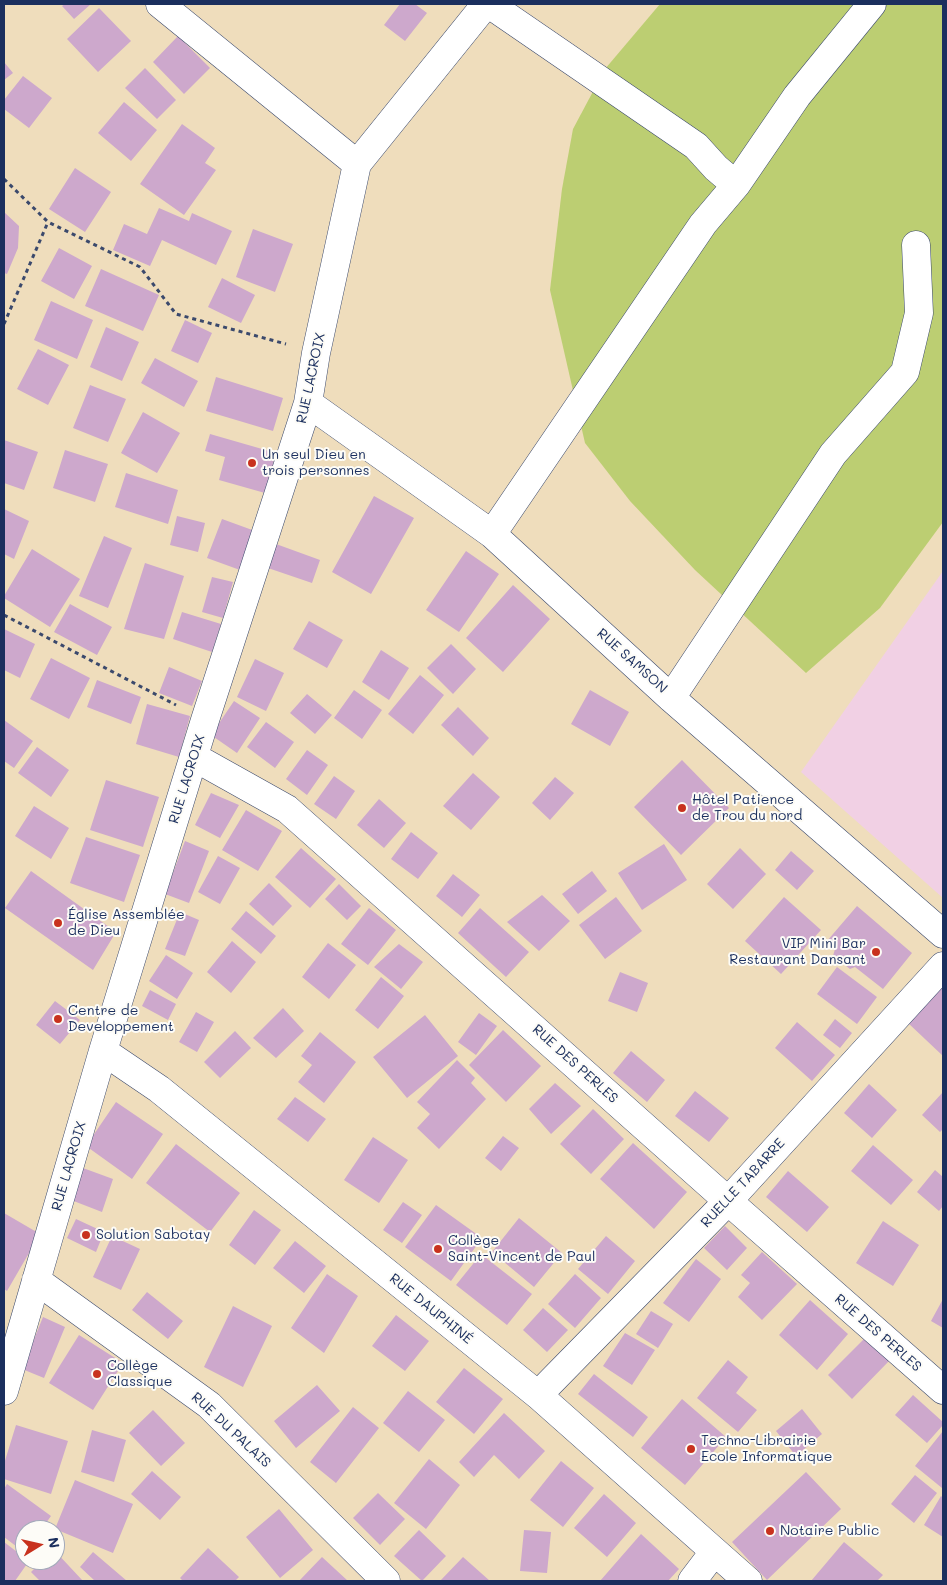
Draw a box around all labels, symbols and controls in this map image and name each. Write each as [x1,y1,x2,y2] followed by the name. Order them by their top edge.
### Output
[293,331,329,425] street label: RUE LACROIX
[262,447,369,480] place label: Un seul Dieu en trois personnes
[246,457,258,469] marker: Un seul Dieu en trois personnes
[593,625,671,697] street label: RUE SAMSON
[165,732,209,826] street label: RUE LACROIX
[692,792,802,824] place label: Hôtel Patience de Trou du nord
[676,802,688,814] marker: Hôtel Patience de Trou du nord
[68,907,185,940] place label: Église Assemblée de Dieu
[52,917,64,929] marker: Église Assemblée de Dieu
[729,936,866,969] place label: VIP Mini Bar Restaurant Dansant
[870,946,882,958] marker: VIP Mini Bar Restaurant Dansant
[68,1003,174,1036] place label: Centre de Developpement
[52,1013,64,1025] marker: Centre de Developpement
[529,1021,621,1107] street label: RUE DES PERLES
[48,1119,90,1213] street label: RUE LACROIX
[698,1135,788,1231] street label: RUELLE TABARRE
[96,1227,210,1243] place label: Solution Sabotay
[80,1229,92,1241] marker: Solution Sabotay
[448,1233,596,1266] place label: Collège Saint-Vincent de Paul
[432,1243,444,1255] marker: Collège Saint-Vincent de Paul
[386,1270,476,1348] street label: RUE DAUPHINÉ
[831,1291,925,1375] street label: RUE DES PERLES
[107,1358,172,1390] place label: Collège Classique
[91,1368,103,1380] marker: Collège Classique
[188,1389,274,1471] street label: RUE DU PALAIS
[701,1433,833,1465] place label: Techno-Librairie Ecole Informatique
[685,1443,697,1455] marker: Techno-Librairie Ecole Informatique
[15,1520,65,1570] north arrow
[780,1523,879,1539] place label: Notaire Public
[764,1525,776,1537] marker: Notaire Public
[44,1536,65,1549] text: N

